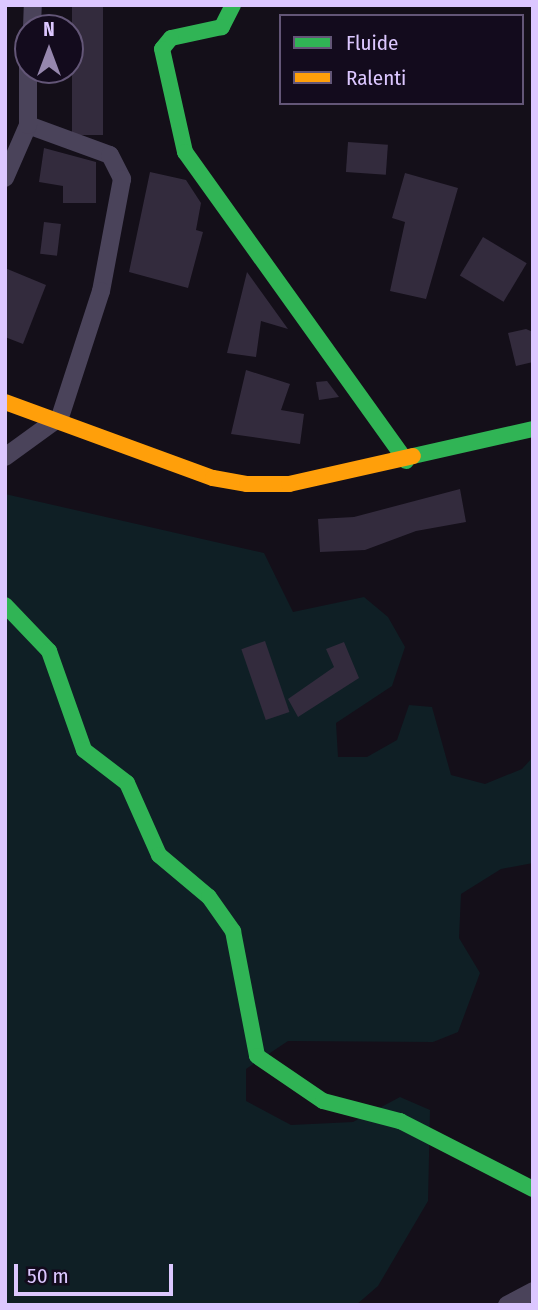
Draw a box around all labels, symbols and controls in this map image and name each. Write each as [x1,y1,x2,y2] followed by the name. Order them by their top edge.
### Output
[14,14,84,84] north arrow
[279,14,524,105] legend
[43,18,55,41] text: N
[346,30,398,56] text: Fluide
[346,65,406,91] text: Ralenti
[18,1250,177,1294] scale bar
[27,1263,69,1289] text: 50 m

